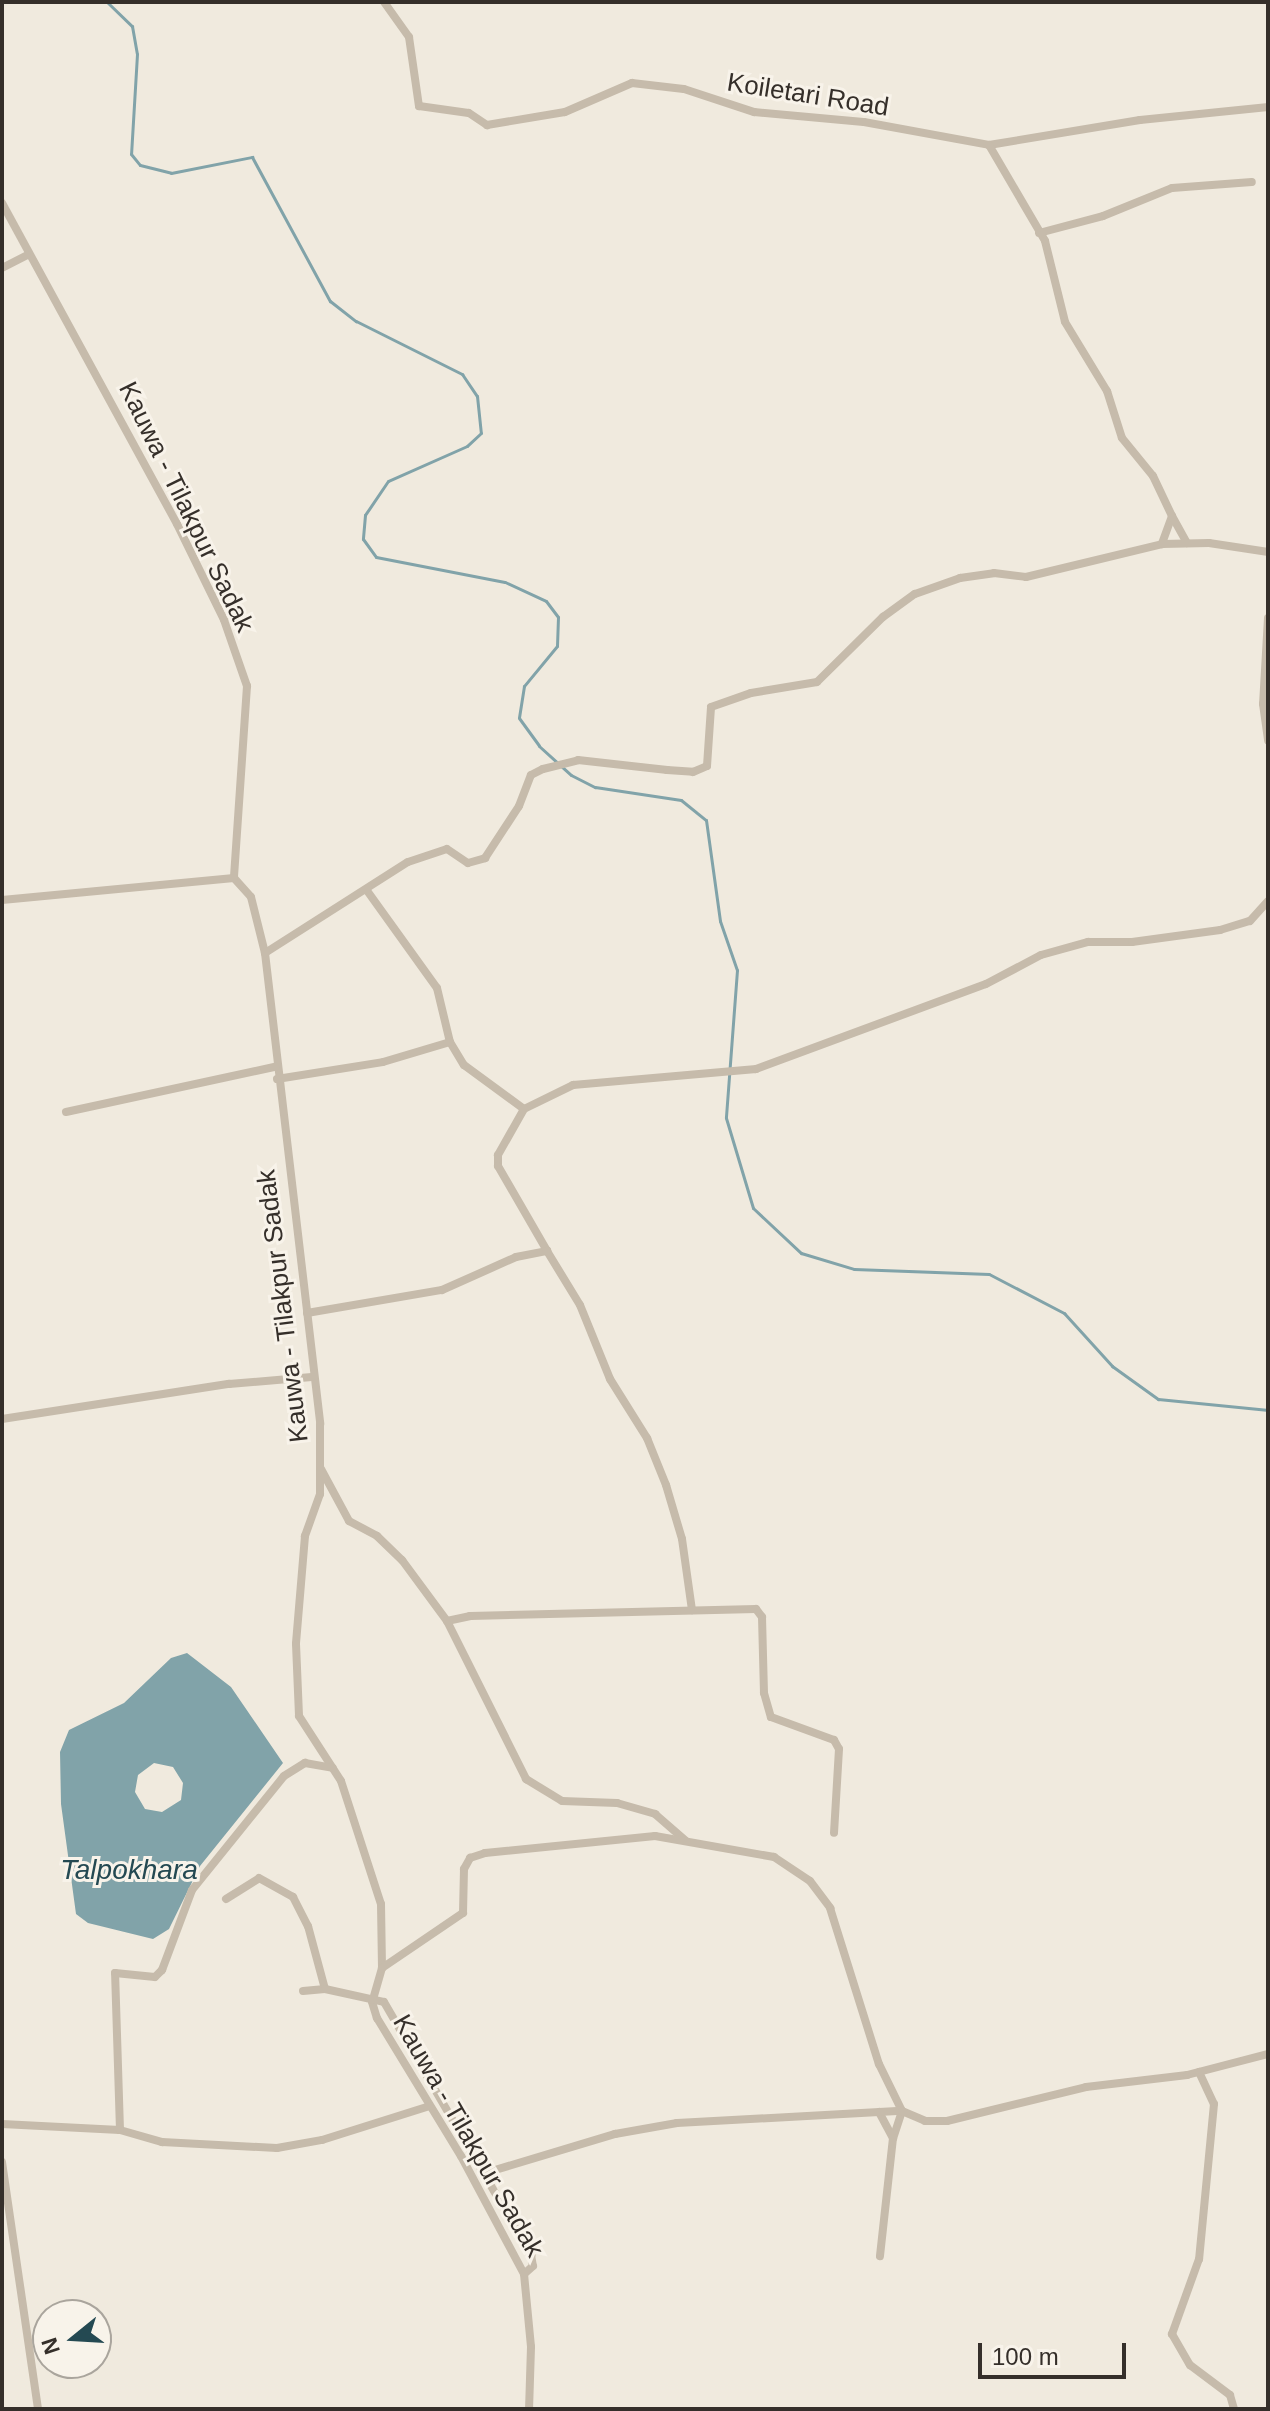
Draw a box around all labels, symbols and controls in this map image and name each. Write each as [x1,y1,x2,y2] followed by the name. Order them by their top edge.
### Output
[725,67,891,123] street label: Koiletari Road
[112,377,260,637] street label: Kauwa - Tilakpur Sadak
[251,1168,315,1444] street label: Kauwa - Tilakpur Sadak
[60,1853,198,1887] water label: Talpokhara
[386,2009,550,2263] street label: Kauwa - Tilakpur Sadak
[32,2299,112,2379] north arrow
[982,2327,1130,2377] scale bar
[36,2335,65,2357] text: N
[992,2343,1059,2370] text: 100 m

